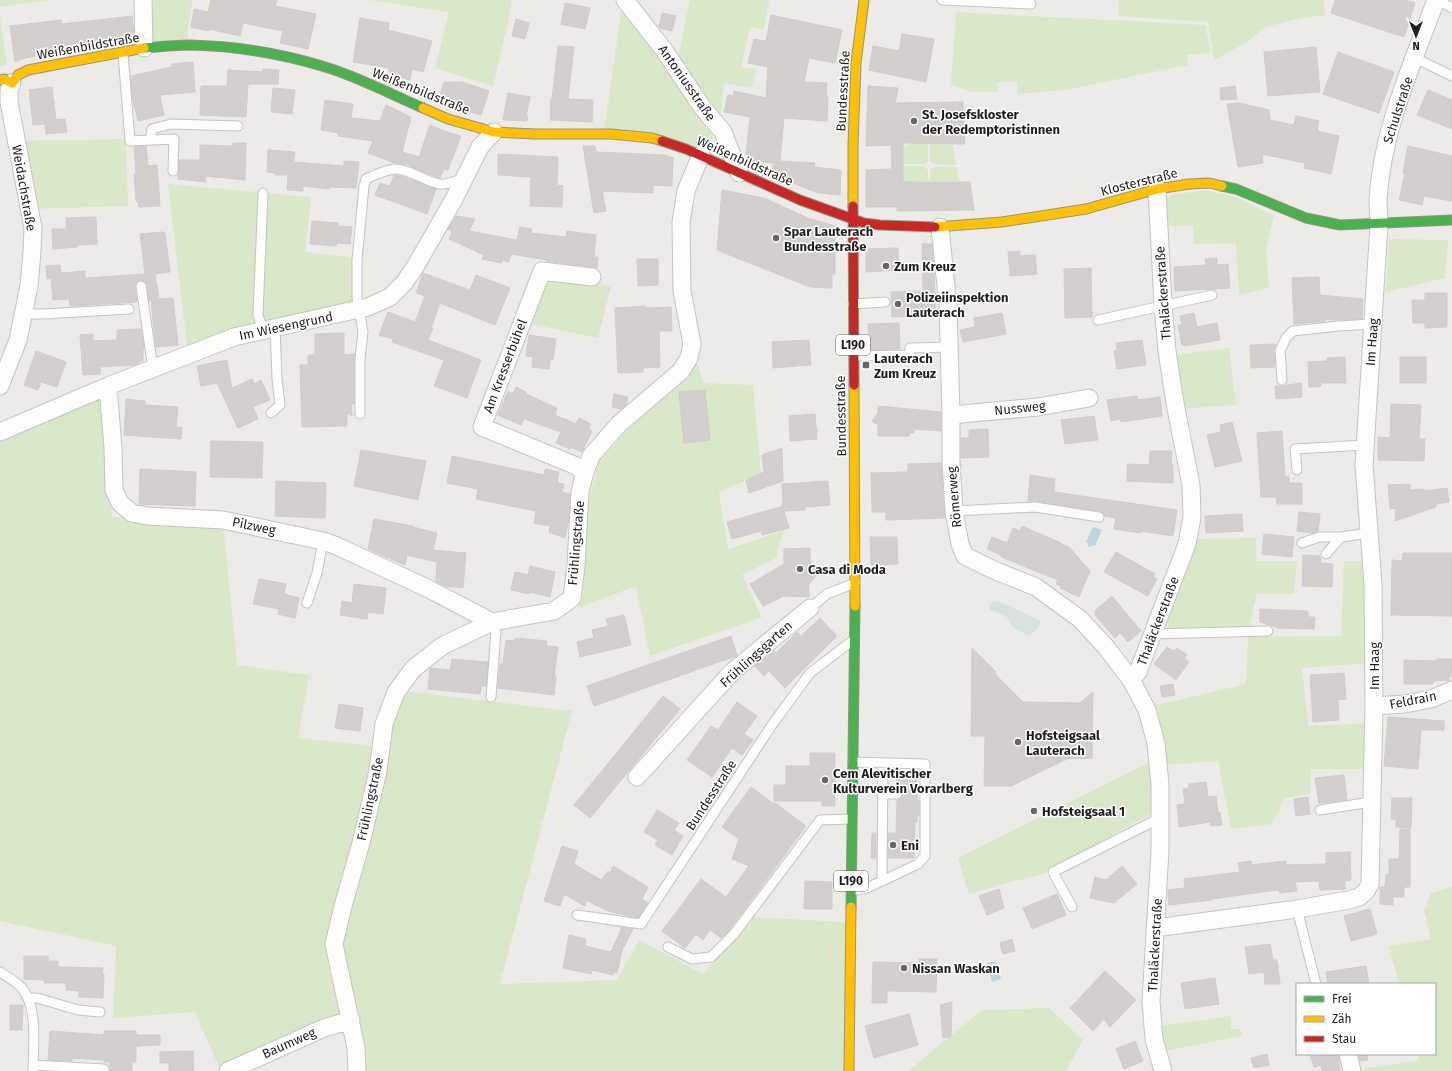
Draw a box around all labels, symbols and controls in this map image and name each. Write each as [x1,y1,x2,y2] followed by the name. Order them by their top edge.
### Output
[1396,16,1436,56] north arrow
[36,30,140,62] street label: Weißenbildstraße
[1412,39,1420,52] text: N
[655,42,719,124] street label: Antoniusstraße
[833,50,853,132] street label: Bundesstraße
[370,65,472,117] street label: Weißenbildstraße
[1380,75,1416,145] street label: Schulstraße
[922,107,1060,137] place label: St. Josefskloster der Redemptoristinnen
[909,116,919,126] marker: St. Josefskloster der Redemptoristinnen
[695,133,795,189] street label: Weißenbildstraße
[9,144,39,232] street label: Weidachstraße
[1099,165,1179,199] street label: Klosterstraße
[784,224,873,254] place label: Spar Lauterach Bundesstraße
[771,233,781,243] marker: Spar Lauterach Bundesstraße
[1152,246,1174,340] street label: Thaläckerstraße
[894,259,956,274] place label: Zum Kreuz
[881,261,891,271] marker: Zum Kreuz
[906,290,1009,320] place label: Polizeiinspektion Lauterach
[893,299,903,309] marker: Polizeiinspektion Lauterach
[238,309,334,343] street label: Im Wiesengrund
[480,317,530,415] street label: Am Kresserbühel
[1363,317,1381,366] street label: Im Haag
[836,335,870,355] road number: L190
[874,351,936,381] place label: Lauterach Zum Kreuz
[861,360,871,370] marker: Lauterach Zum Kreuz
[833,375,849,457] street label: Bundesstraße
[994,398,1047,418] street label: Nussweg
[944,465,964,528] street label: Römerweg
[565,500,587,586] street label: Frühlingstraße
[231,514,277,538] street label: Pilzweg
[808,562,886,577] place label: Casa di Moda
[795,564,805,574] marker: Casa di Moda
[1134,574,1182,668] street label: Thaläckerstraße
[717,618,795,690] street label: Frühlingsgarten
[1367,642,1382,690] street label: Im Haag
[1388,688,1438,712] street label: Feldrain
[1026,728,1100,758] place label: Hofsteigsaal Lauterach
[1013,737,1023,747] marker: Hofsteigsaal Lauterach
[354,756,386,842] street label: Frühlingstraße
[683,757,739,833] street label: Bundesstraße
[833,766,974,796] place label: Cem Alevitischer Kulturverein Vorarlberg
[820,775,830,785] marker: Cem Alevitischer Kulturverein Vorarlberg
[1042,804,1125,819] place label: Hofsteigsaal 1
[1029,806,1039,816] marker: Hofsteigsaal 1
[901,838,919,853] place label: Eni
[888,840,898,850] marker: Eni
[834,871,868,891] road number: L190
[1145,898,1165,992] street label: Thaläckerstraße
[912,961,1000,976] place label: Nissan Waskan
[899,963,909,973] marker: Nissan Waskan
[1296,983,1436,1055] legend
[1332,992,1352,1006] text: Frei
[1332,1012,1352,1026] text: Zäh
[260,1024,318,1061] street label: Baumweg
[1332,1032,1356,1046] text: Stau

